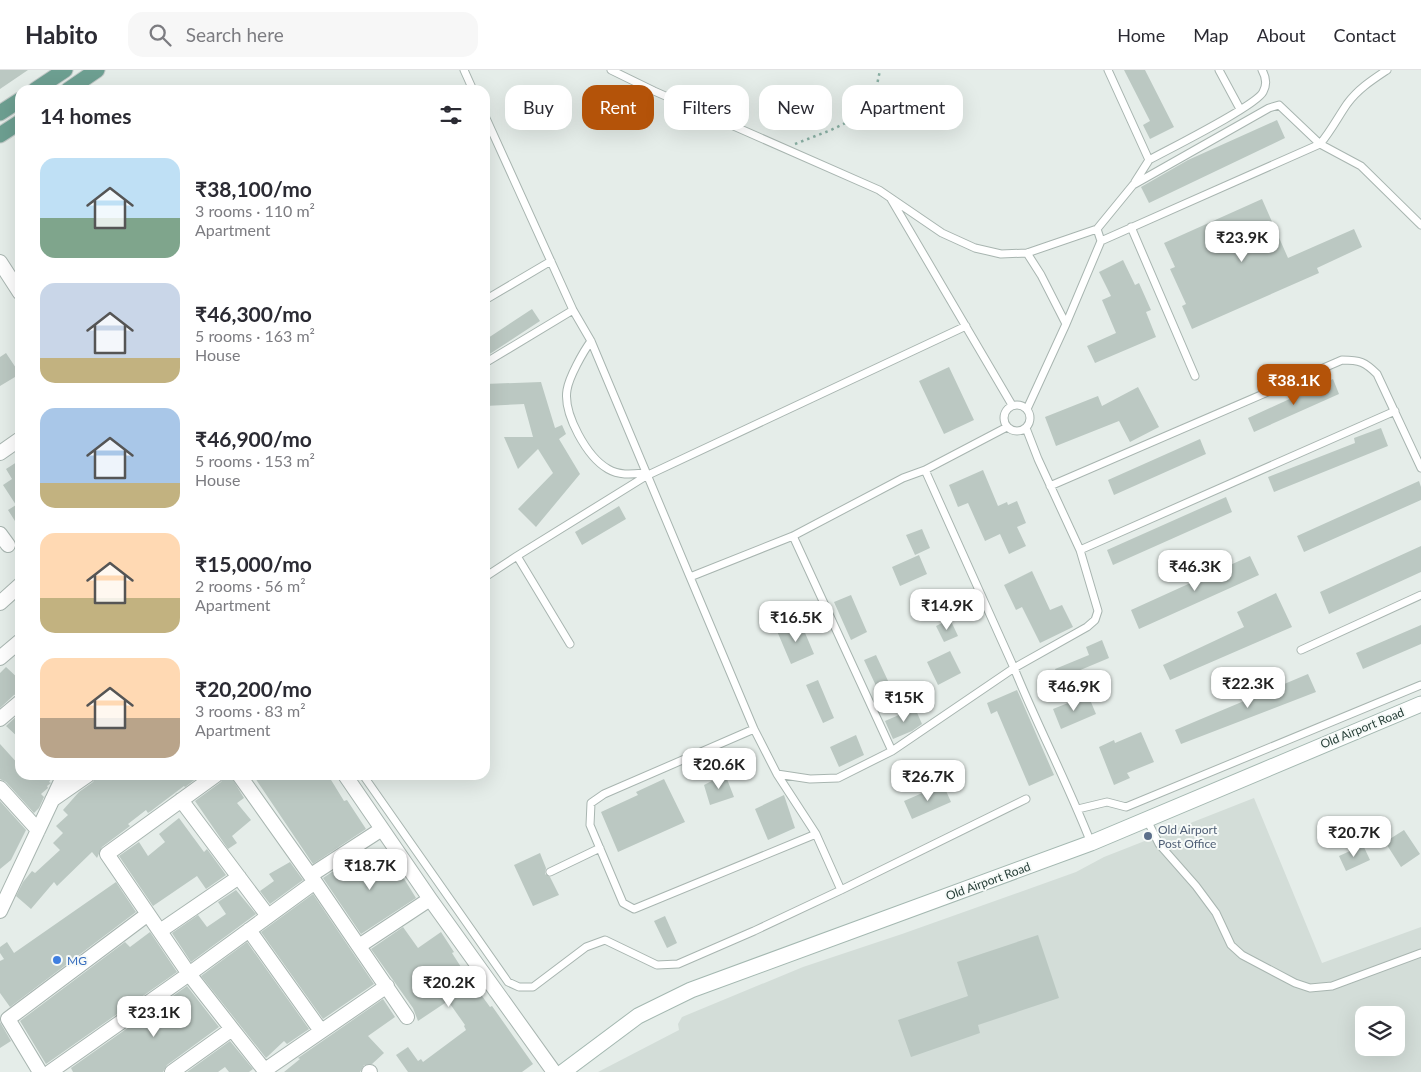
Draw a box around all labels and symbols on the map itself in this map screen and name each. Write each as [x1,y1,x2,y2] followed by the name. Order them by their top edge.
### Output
[1201,220,1283,263] pin: ₹23.9K
[1253,364,1335,406] pin: ₹38.1K
[1154,550,1236,592] pin: ₹46.3K
[906,588,988,631] pin: ₹14.9K
[755,600,837,643] pin: ₹16.5K
[1207,666,1289,709] pin: ₹22.3K
[1033,670,1115,712] pin: ₹46.9K
[874,680,934,723] pin: ₹15K
[1318,704,1406,752] street label: Old Airport Road
[678,748,760,790] pin: ₹20.6K
[887,760,969,802] pin: ₹26.7K
[1313,816,1395,858] pin: ₹20.7K
[1158,822,1218,851] place label: Old Airport Post Office
[1142,830,1154,842] marker: Old Airport Post Office
[329,848,411,891] pin: ₹18.7K
[944,859,1032,903] street label: Old Airport Road
[67,953,87,968] place label: MG
[51,954,63,966] marker: MG
[408,966,490,1008] pin: ₹20.2K
[113,996,195,1038] pin: ₹23.1K

